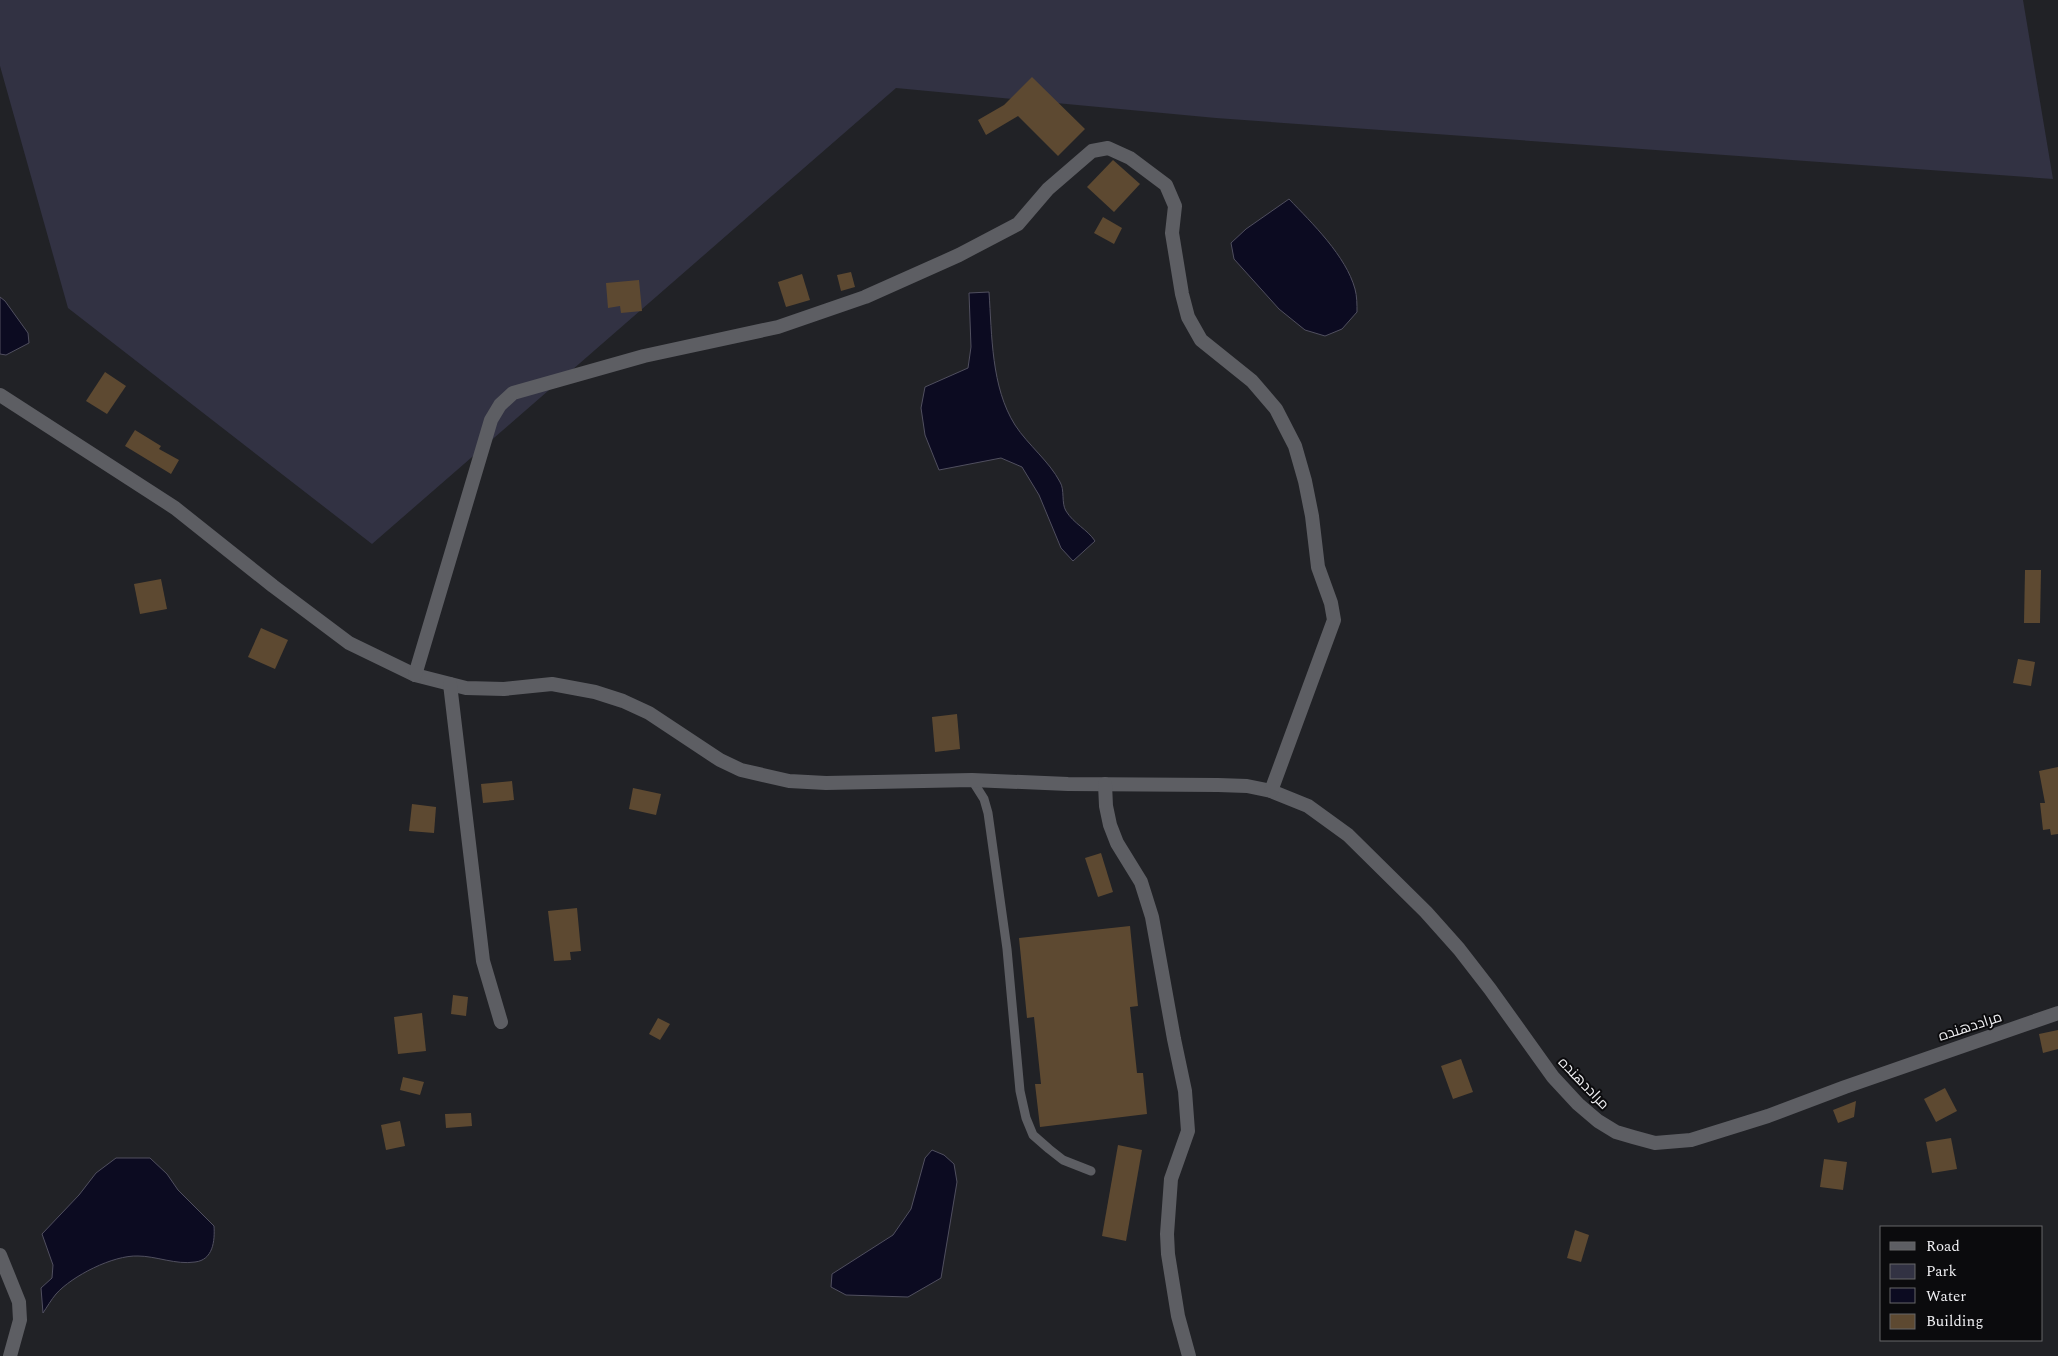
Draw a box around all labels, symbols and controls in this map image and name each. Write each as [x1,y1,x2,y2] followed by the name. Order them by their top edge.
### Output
[1935,1005,2005,1048] street label: مراددهنده
[1553,1052,1615,1115] street label: مراددهنده
[1880,1226,2043,1341] legend
[1926,1235,1960,1258] text: Road
[1926,1260,1957,1283] text: Park
[1926,1285,1966,1308] text: Water
[1926,1310,1983,1333] text: Building

